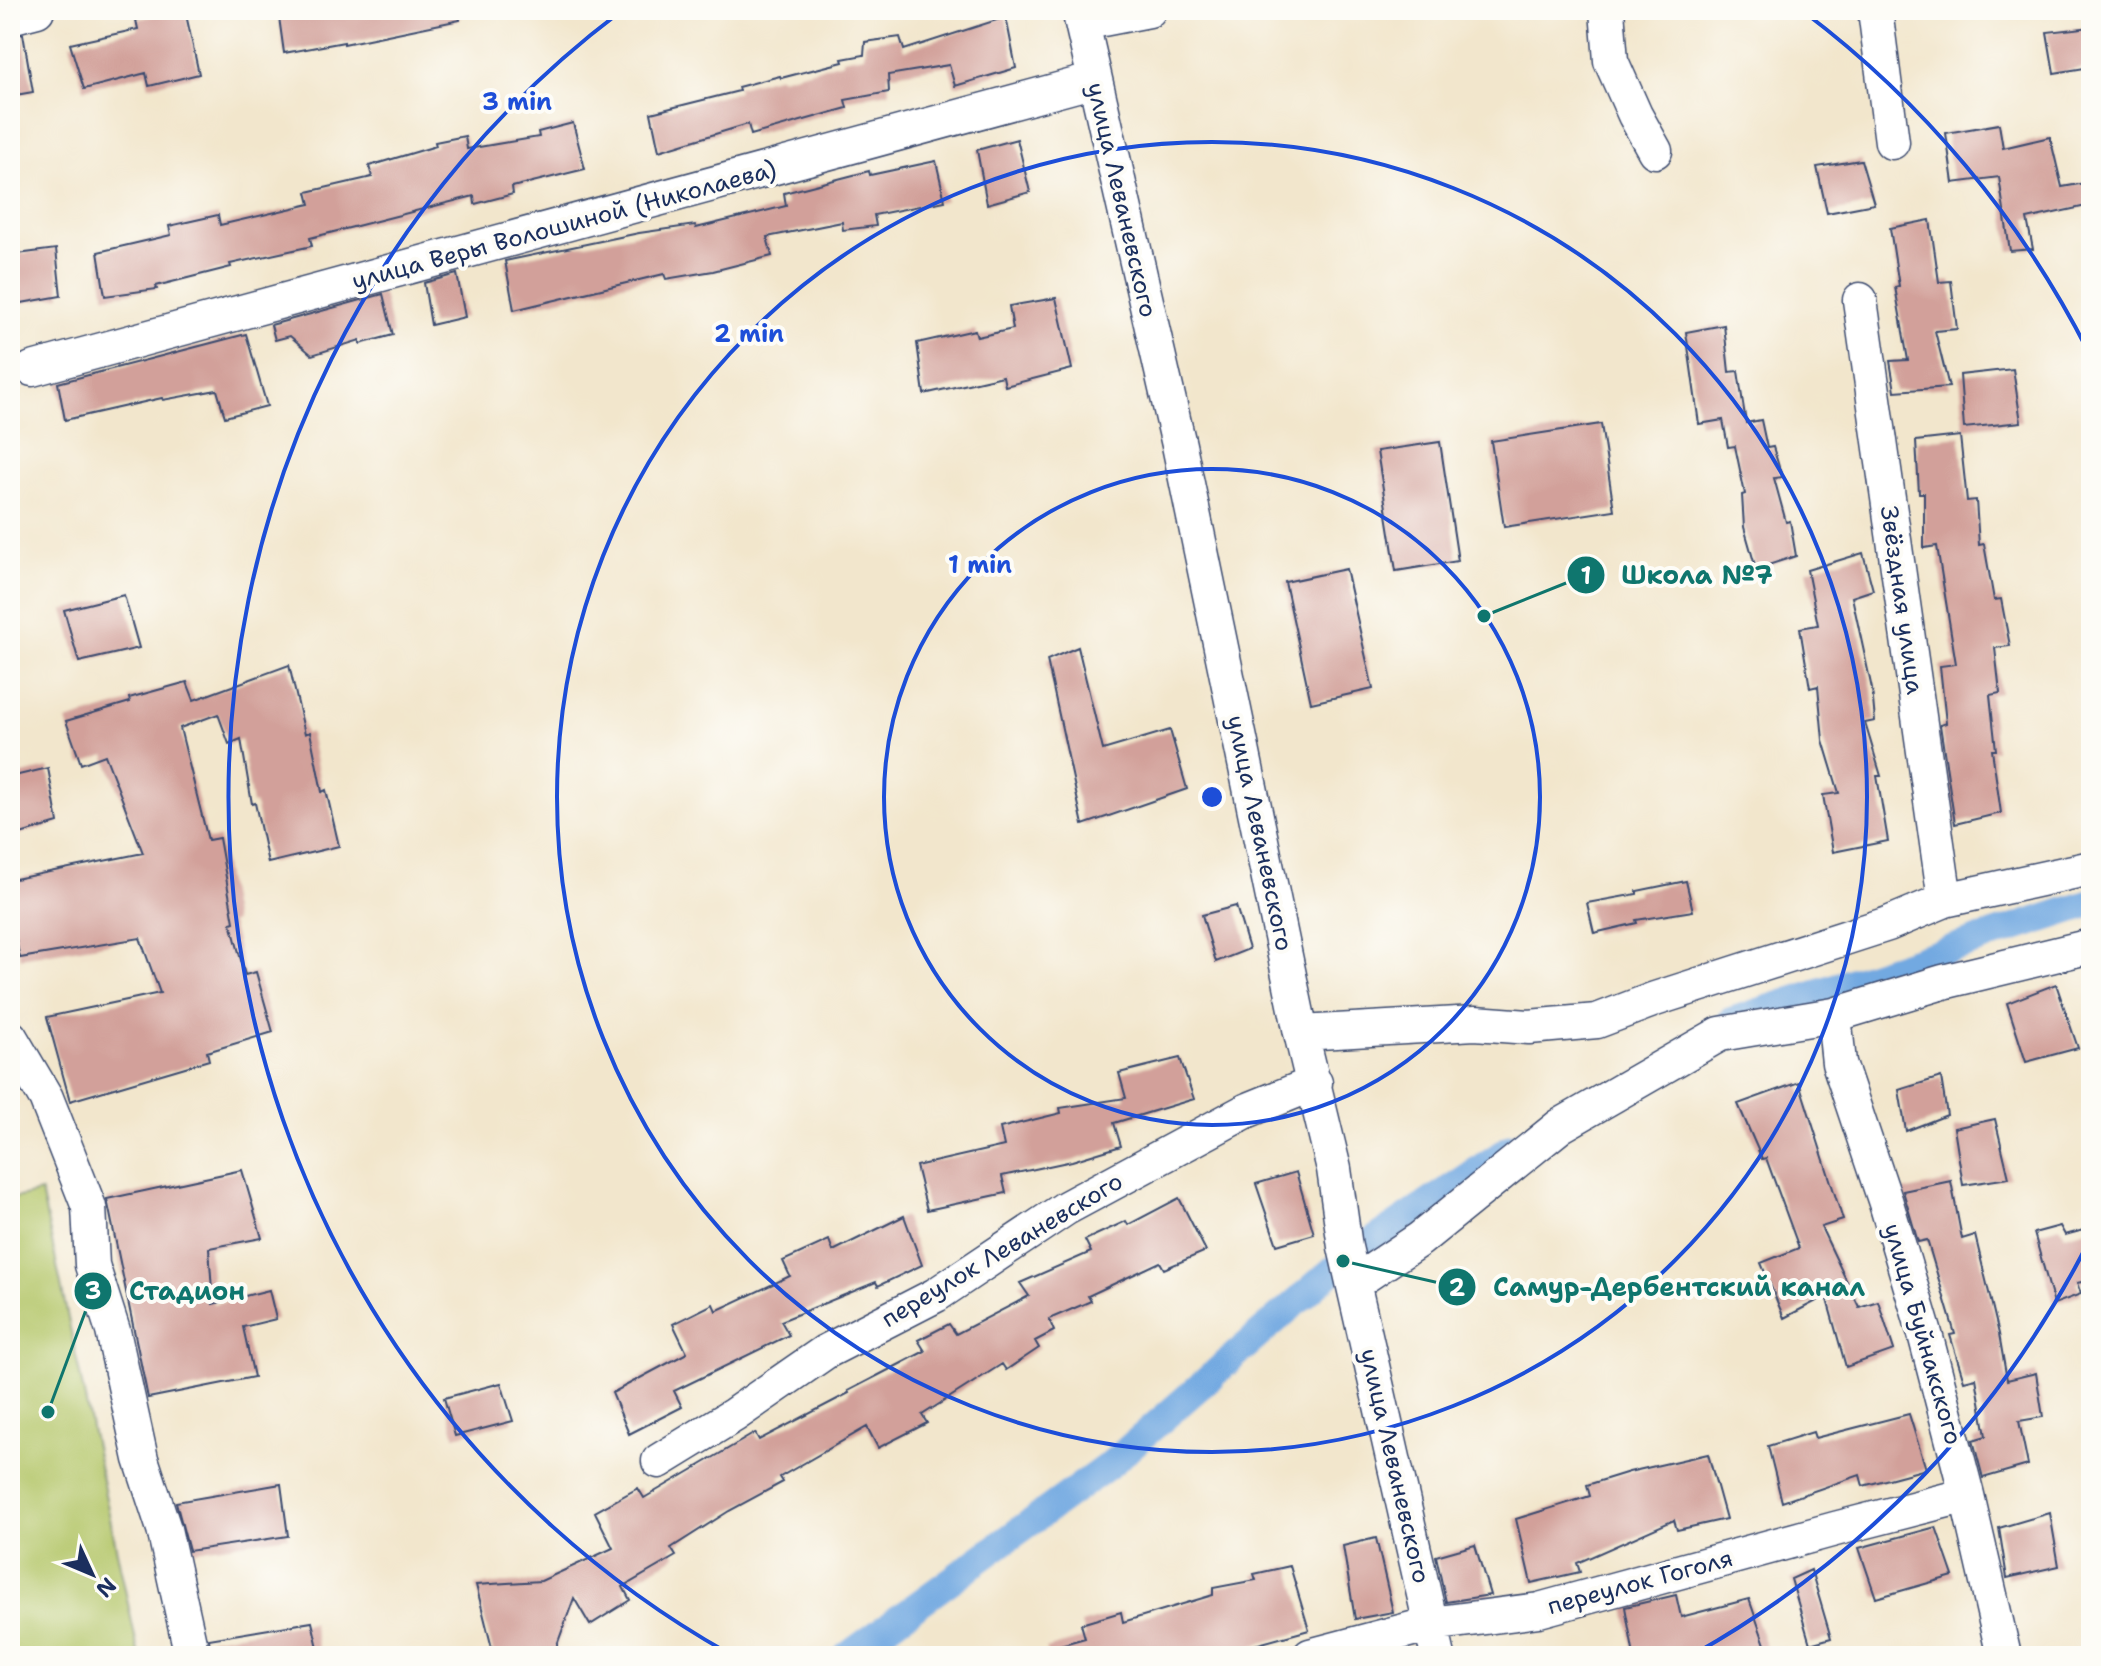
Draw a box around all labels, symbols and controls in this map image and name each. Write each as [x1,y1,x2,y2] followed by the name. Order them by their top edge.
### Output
[1079,79,1165,321] street label: улица Леваневского
[482,86,552,118] text: 3 min
[348,153,780,297] street label: улица Веры Волошиной (Николаева)
[714,318,784,350] text: 2 min
[1873,504,1931,696] street label: Звёздная улица
[948,549,1012,581] text: 1 min
[1566,550,1789,600] callout: Школа №7
[1621,557,1773,592] text: Школа №7
[1581,560,1591,592] text: 1
[1219,712,1301,954] street label: улица Леваневского
[1198,783,1226,811] centre of rings
[875,1165,1129,1335] street label: переулок Леваневского
[1876,1220,1970,1448] street label: улица Буйнакского
[1437,1262,1881,1312] callout: Самур-Дербентский канал
[73,1266,261,1316] callout: Стадион
[1493,1269,1865,1304] text: Самур-Дербентский канал
[1449,1272,1466,1304] text: 2
[129,1273,245,1308] text: Стадион
[85,1275,101,1307] text: 3
[1352,1345,1438,1587] street label: улица Леваневского
[52,1534,132,1614] north arrow
[1544,1542,1736,1622] street label: переулок Гоголя
[90,1571,123,1604] text: N

